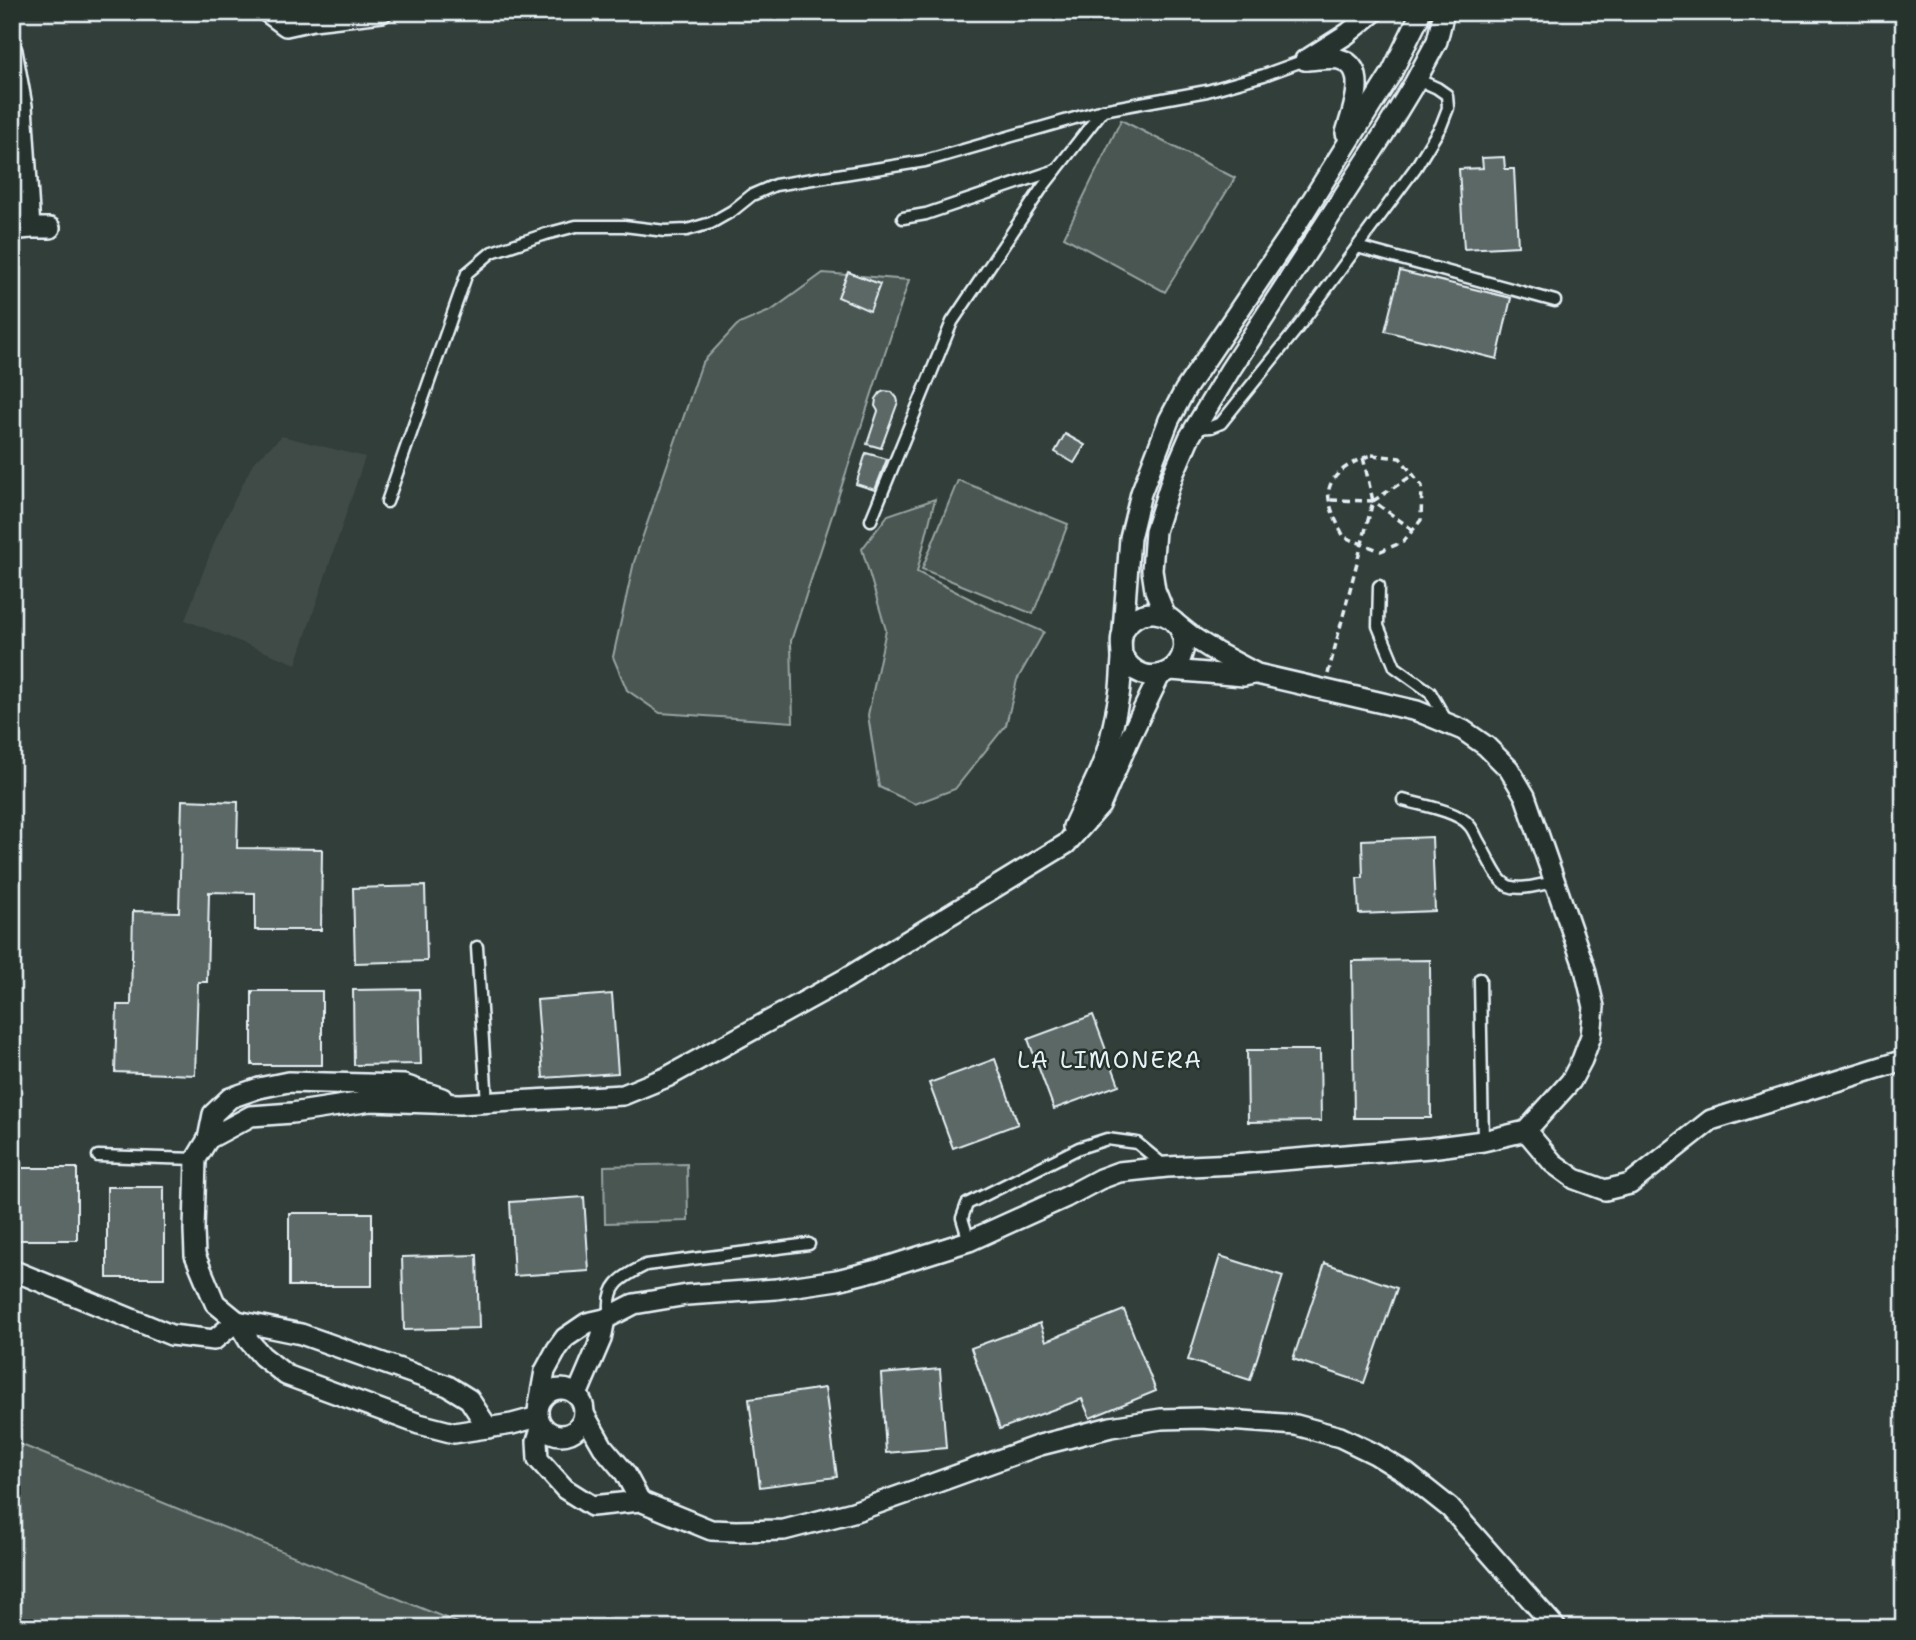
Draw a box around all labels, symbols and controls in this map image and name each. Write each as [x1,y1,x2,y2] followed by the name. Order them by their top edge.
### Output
[1017,1045,1203,1075] district label: LA LIMONERA

